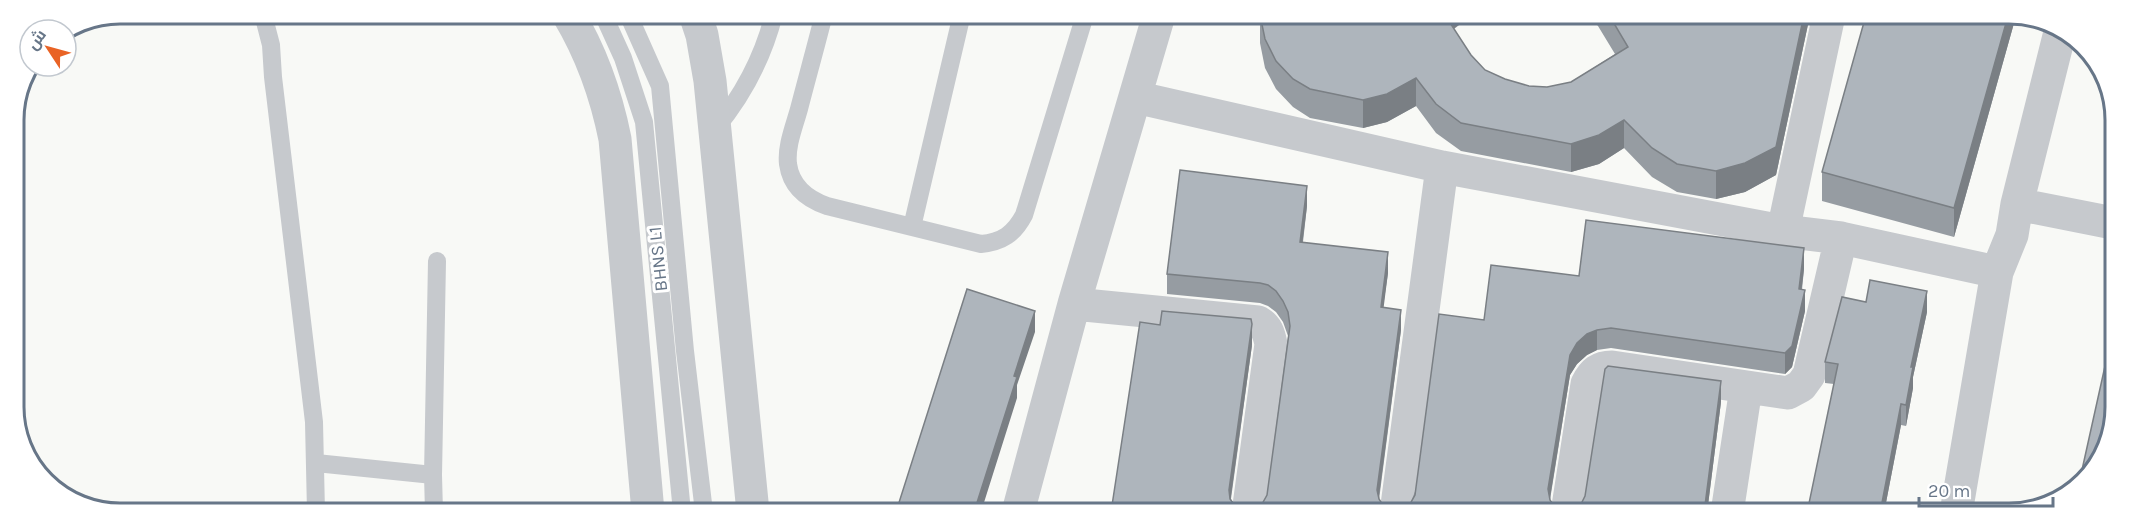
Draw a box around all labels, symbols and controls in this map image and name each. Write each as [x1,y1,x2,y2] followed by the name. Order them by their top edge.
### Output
[18,18,78,78] north arrow
[23,26,50,53] text: ش
[644,225,672,293] street label: BHNS L1
[1919,470,2052,508] scale bar
[1928,480,1970,502] text: 20 m

